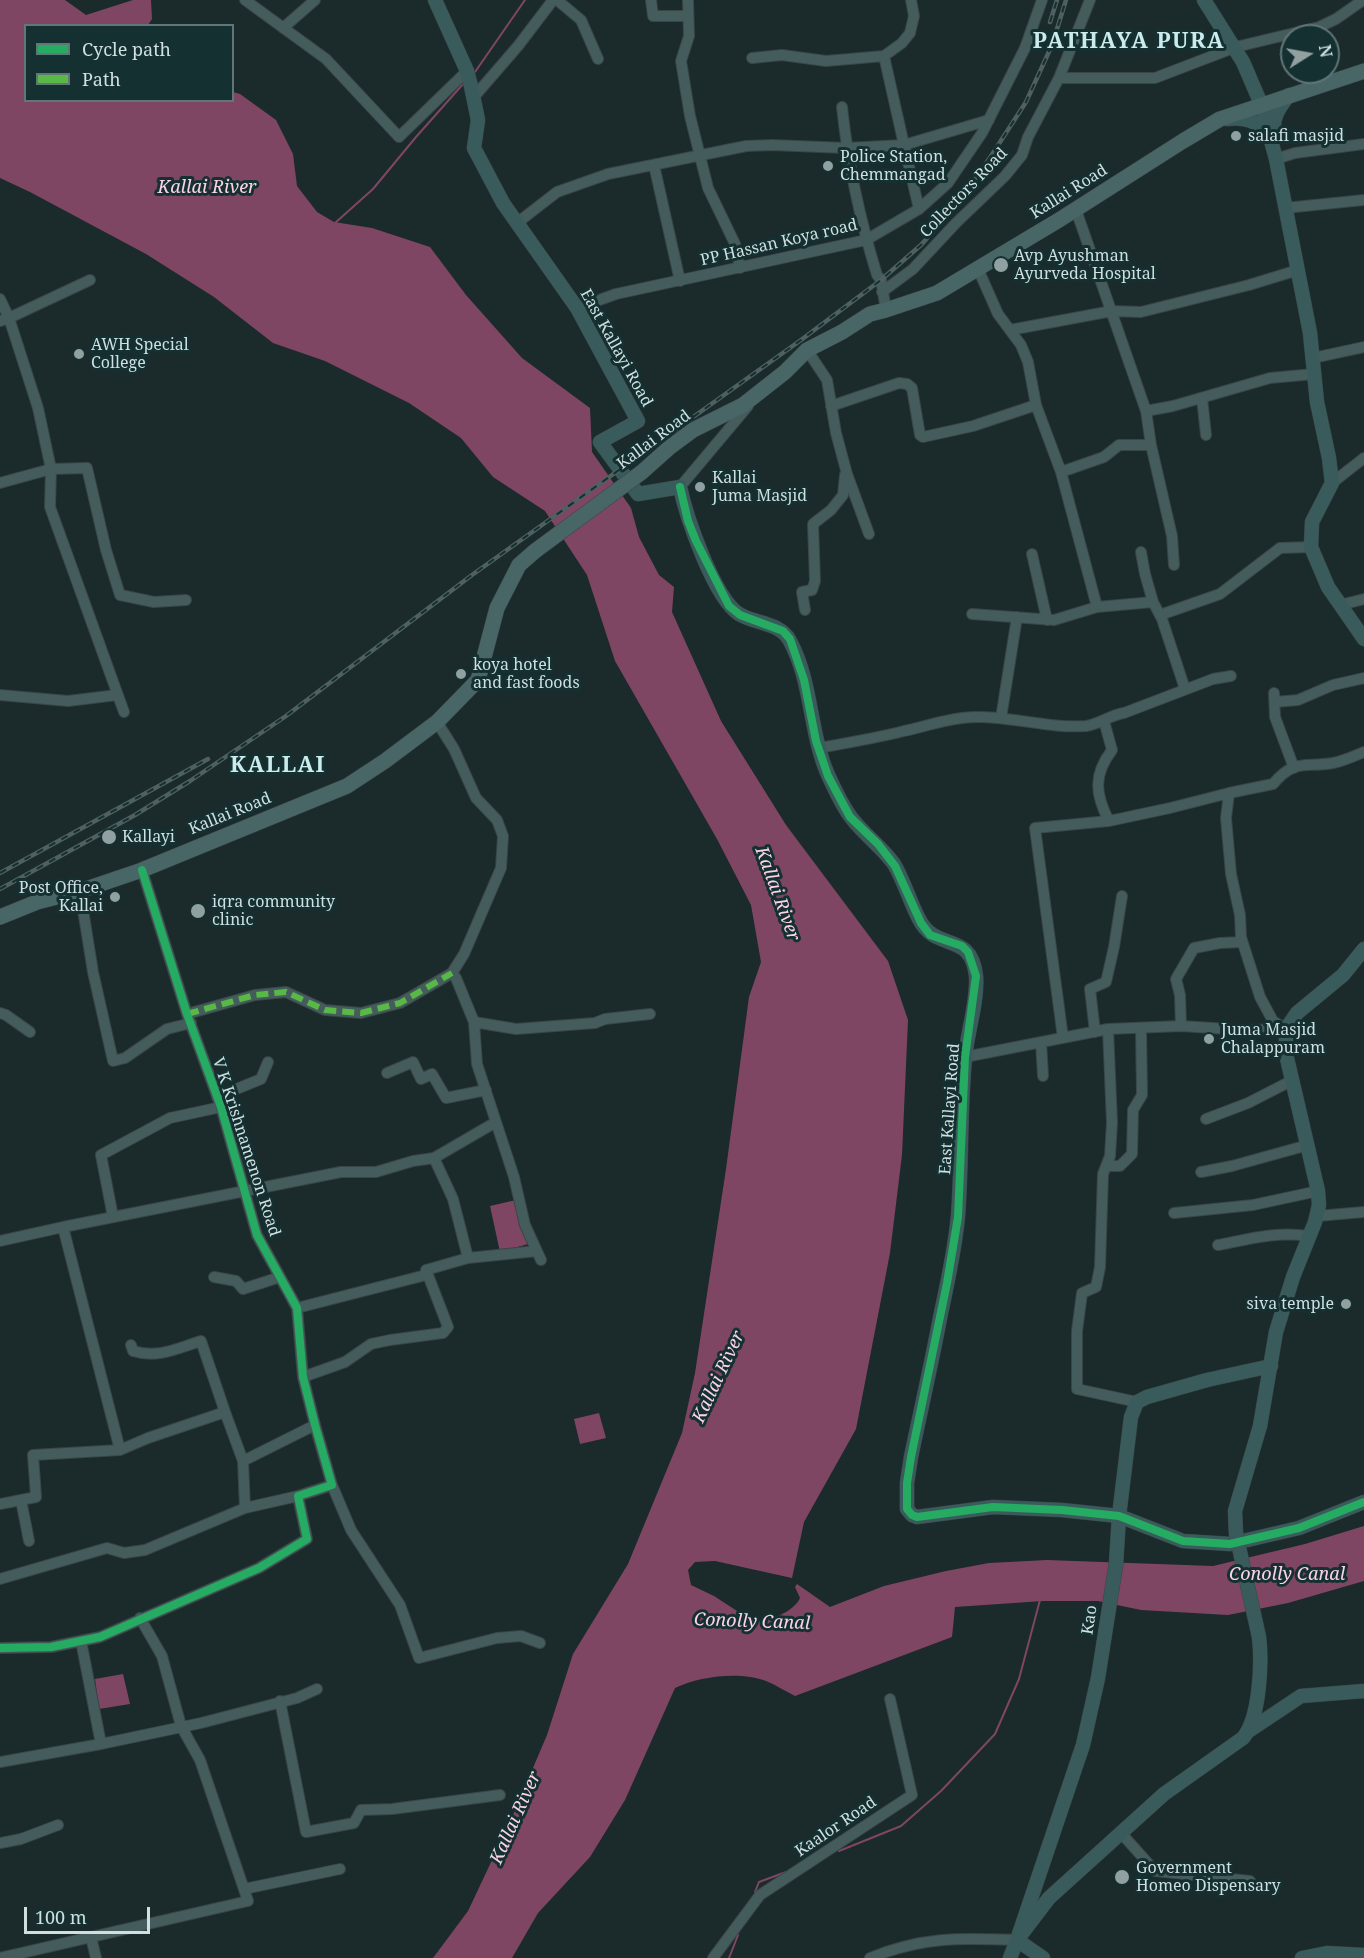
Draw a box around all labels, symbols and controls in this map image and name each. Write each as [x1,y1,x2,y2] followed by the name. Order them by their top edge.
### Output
[24,24,234,102] legend
[1280,24,1340,84] north arrow
[1033,29,1225,55] district label: PATHAYA PURA
[82,37,171,61] text: Cycle path
[1314,43,1338,59] text: N
[82,67,121,91] text: Path
[1248,126,1344,146] place label: salafi masjid
[1229,129,1243,143] marker: salafi masjid
[916,144,1012,242] street label: Collectors Road
[840,147,947,185] place label: Police Station, Chemmangad
[821,159,835,173] marker: Police Station, Chemmangad
[1027,161,1111,223] street label: Kallai Road
[158,177,256,199] water label: Kallai River
[699,216,859,270] street label: PP Hassan Koya road
[1014,246,1156,284] place label: Avp Ayushman Ayurveda Hospital
[992,256,1010,274] marker: Avp Ayushman Ayurveda Hospital
[576,286,656,410] street label: East Kallayi Road
[91,335,189,373] place label: AWH Special College
[72,347,86,361] marker: AWH Special College
[613,406,695,474] street label: Kallai Road
[712,468,807,506] place label: Kallai Juma Masjid
[693,480,707,494] marker: Kallai Juma Masjid
[473,655,580,693] place label: koya hotel and fast foods
[454,667,468,681] marker: koya hotel and fast foods
[230,753,326,779] district label: KALLAI
[186,789,274,839] street label: Kallai Road
[122,827,175,847] place label: Kallayi
[100,828,118,846] marker: Kallayi
[750,844,804,944] water label: Kallai River
[19,878,103,916] place label: Post Office, Kallai
[108,890,122,904] marker: Post Office, Kallai
[212,892,335,930] place label: iqra community clinic
[189,902,207,920] marker: iqra community clinic
[1221,1020,1325,1058] place label: Juma Masjid Chalappuram
[1202,1032,1216,1046] marker: Juma Masjid Chalappuram
[936,1043,964,1175] street label: East Kallayi Road
[208,1055,284,1239] street label: V K Krishnamenon Road
[1247,1294,1334,1314] place label: siva temple
[1339,1297,1353,1311] marker: siva temple
[688,1328,750,1426] water label: Kallai River
[1229,1564,1345,1586] water label: Conolly Canal
[1078,1604,1102,1636] street label: Kao
[694,1609,810,1635] water label: Conolly Canal
[486,1768,546,1868] water label: Kallai River
[792,1793,880,1861] street label: Kaalor Road
[1136,1858,1280,1896] place label: Government Homeo Dispensary
[1113,1868,1131,1886] marker: Government Homeo Dispensary
[27,1895,153,1933] scale bar
[35,1905,87,1929] text: 100 m

